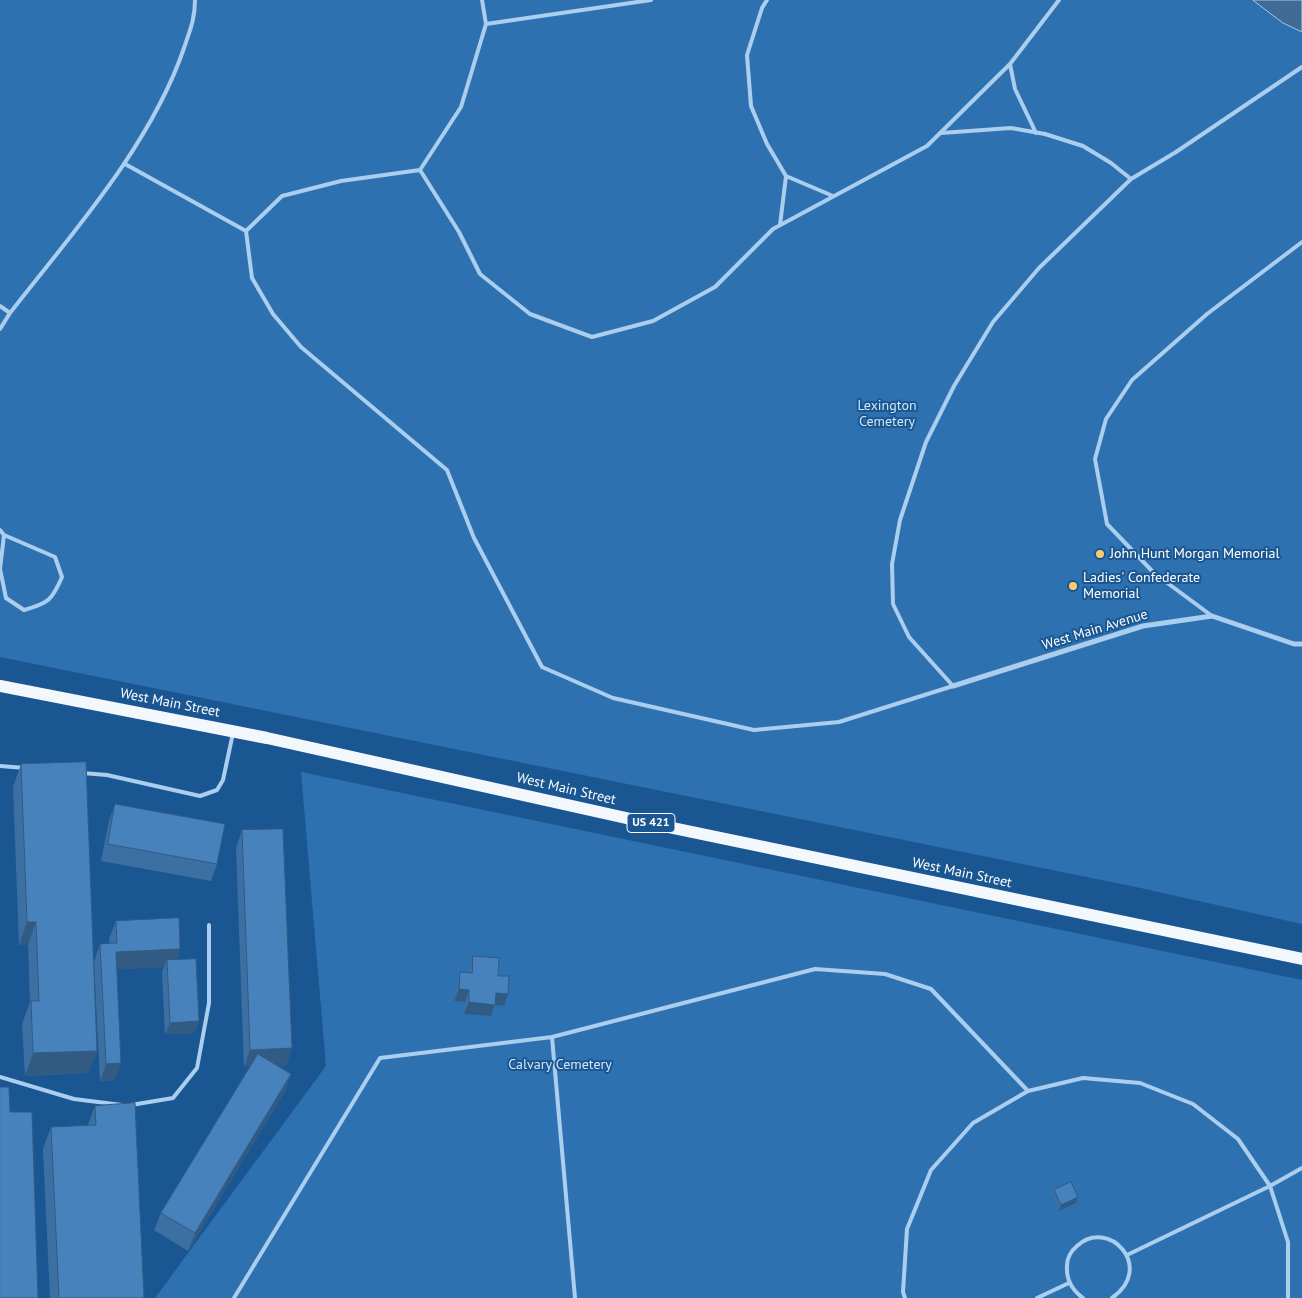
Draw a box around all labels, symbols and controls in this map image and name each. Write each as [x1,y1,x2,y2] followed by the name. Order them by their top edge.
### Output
[857,398,917,431] park label: Lexington Cemetery
[1110,546,1280,562] place label: John Hunt Morgan Memorial
[1094,548,1106,560] marker: John Hunt Morgan Memorial
[1083,570,1200,602] place label: Ladies' Confederate Memorial
[1067,580,1079,592] marker: Ladies' Confederate Memorial
[1040,606,1150,654] street label: West Main Avenue
[119,685,221,721] street label: West Main Street
[515,769,617,809] street label: West Main Street
[627,814,675,832] road number: US 421
[911,854,1013,892] street label: West Main Street
[508,1057,612,1073] park label: Calvary Cemetery

